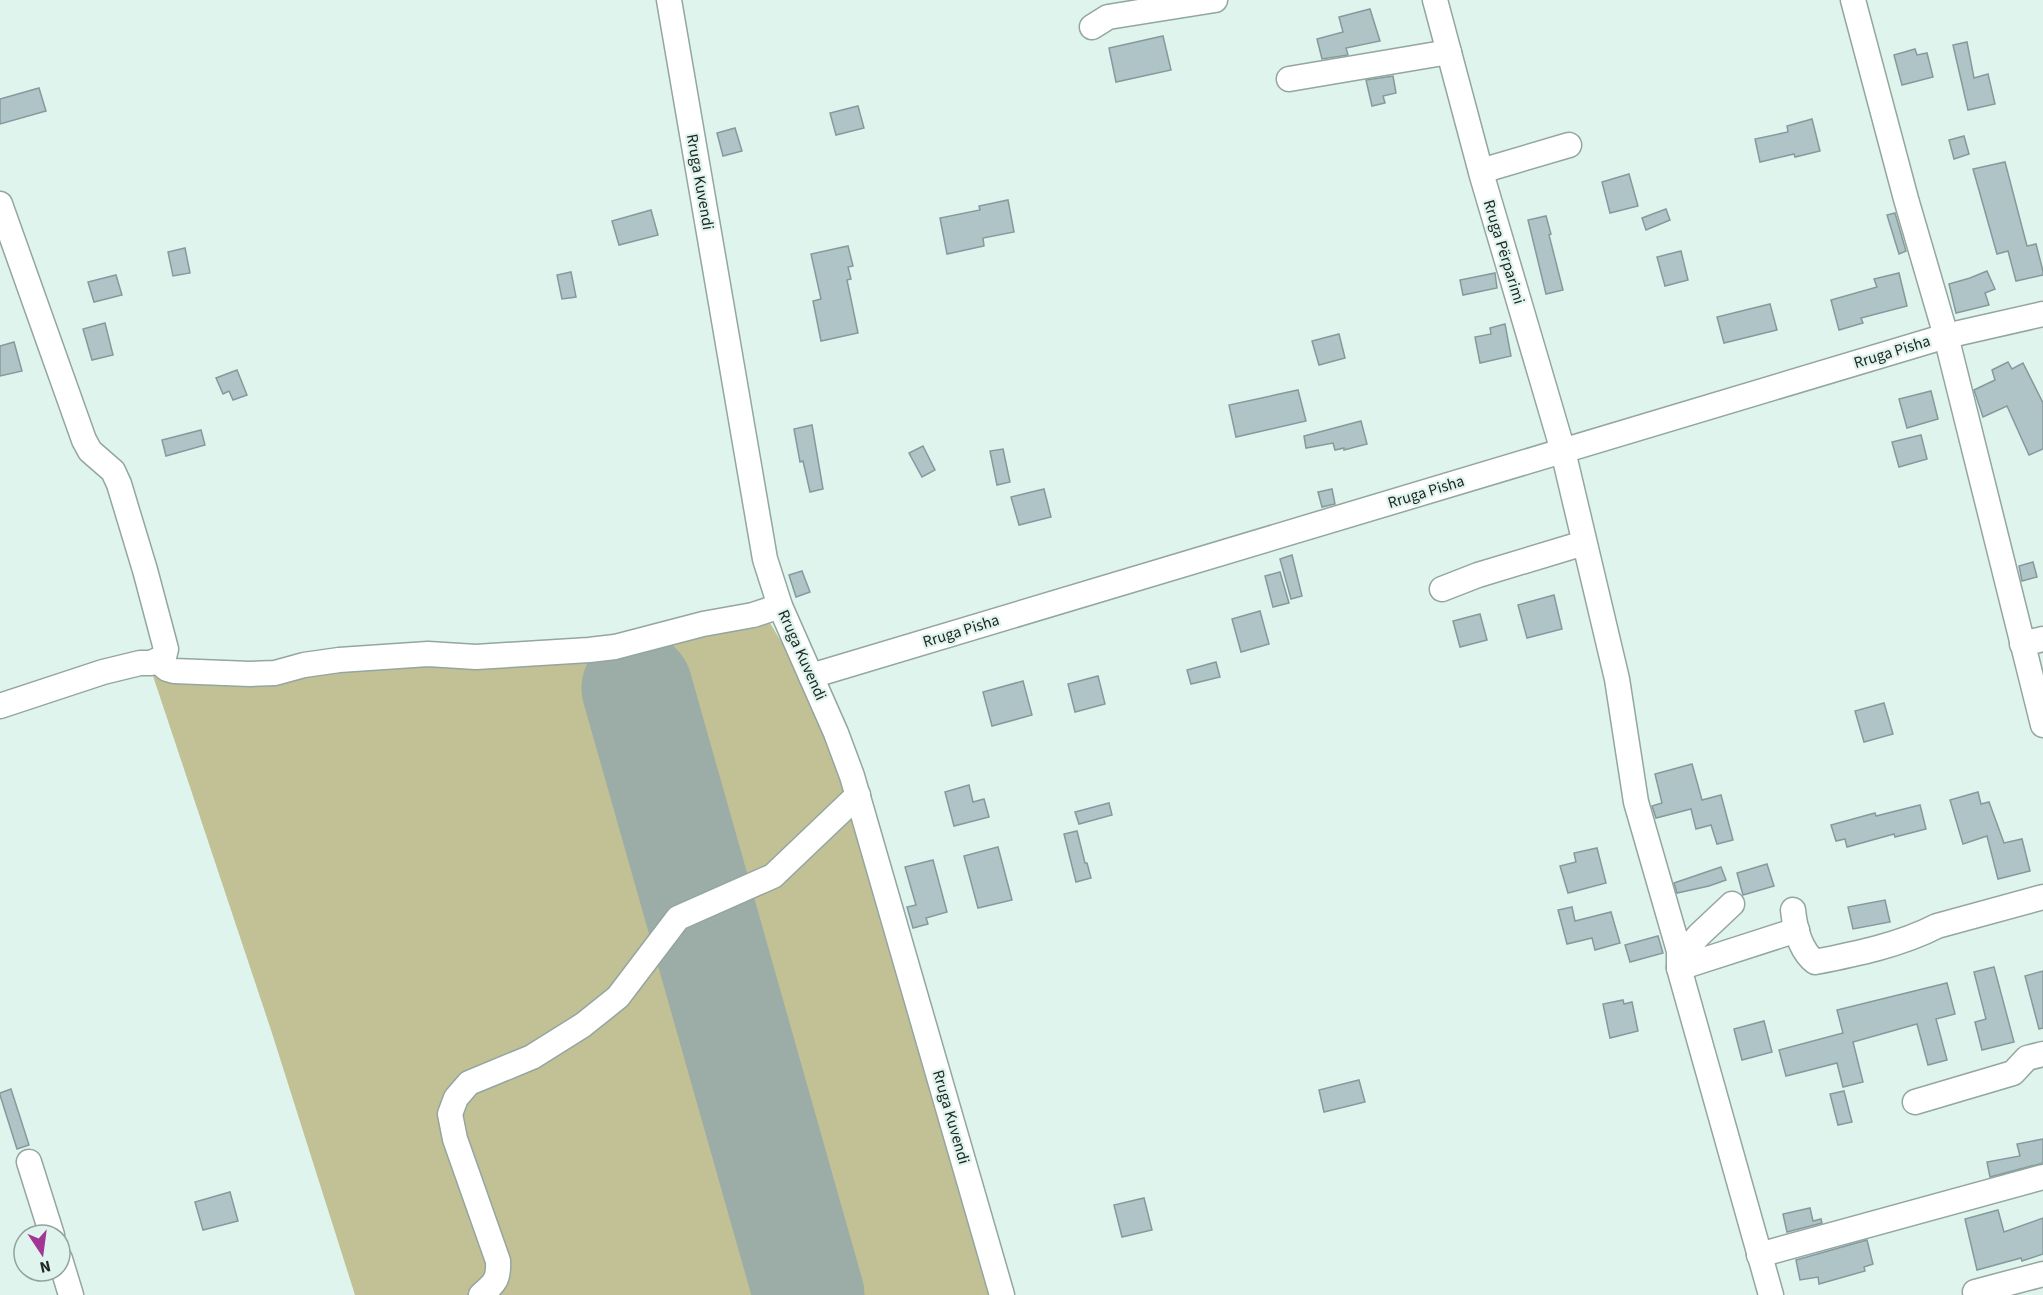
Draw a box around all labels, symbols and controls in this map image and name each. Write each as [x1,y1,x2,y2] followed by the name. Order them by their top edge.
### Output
[681,132,719,232] street label: Rruga Kuvendi
[1478,197,1530,307] street label: Rruga Përparimi
[1851,330,1933,374] street label: Rruga Pisha
[1385,470,1467,514] street label: Rruga Pisha
[772,606,832,704] street label: Rruga Kuvendi
[920,609,1002,653] street label: Rruga Pisha
[927,1067,975,1167] street label: Rruga Kuvendi
[12,1223,72,1283] north arrow
[37,1255,53,1279] text: N

